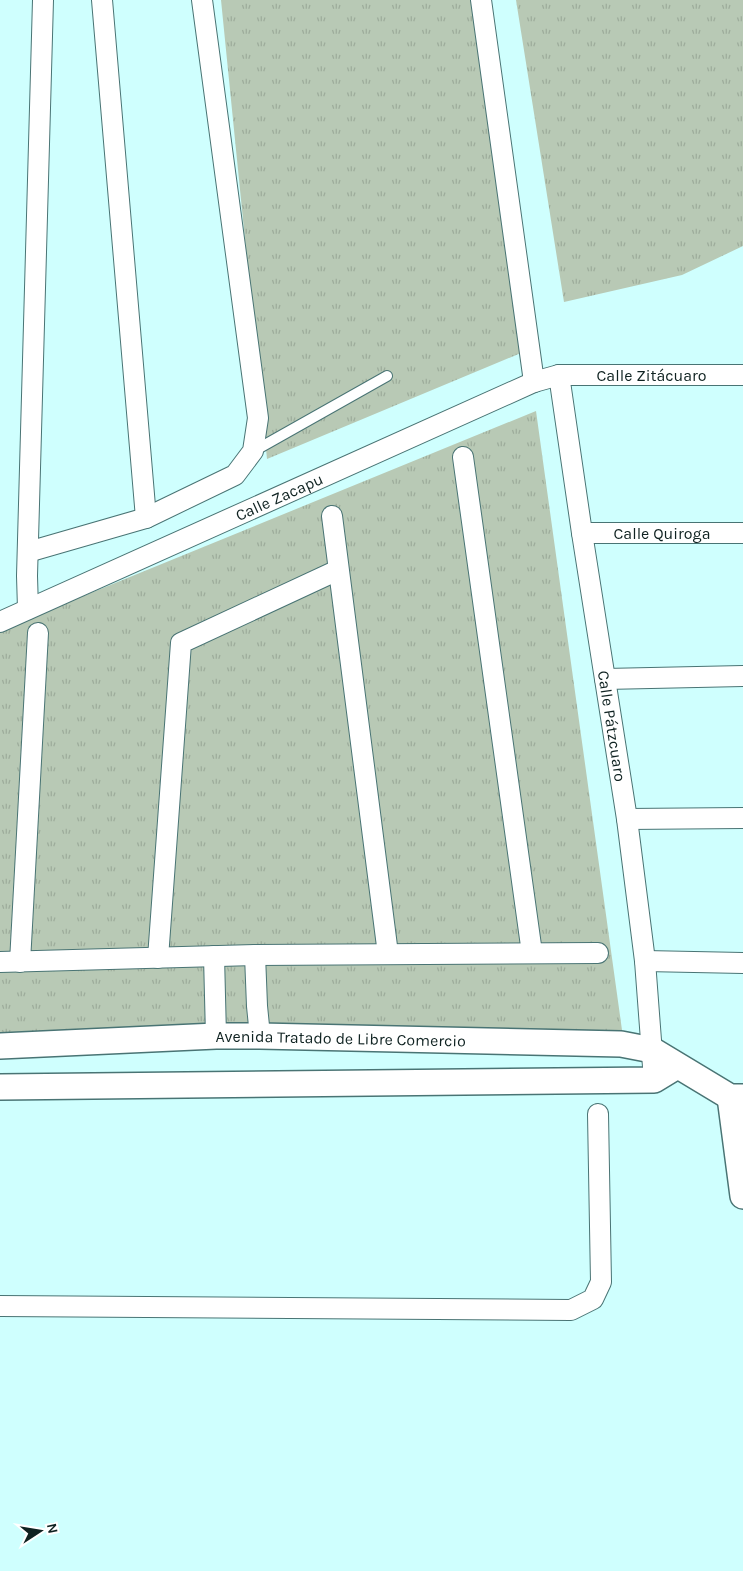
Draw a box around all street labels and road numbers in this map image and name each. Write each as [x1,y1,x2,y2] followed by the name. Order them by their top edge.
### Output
[597,366,707,385] street label: Calle Zitácuaro
[233,469,326,525] street label: Calle Zacapu
[614,524,710,543] street label: Calle Quiroga
[594,669,630,783] street label: Calle Pátzcuaro
[216,1027,466,1051] street label: Avenida Tratado de Libre Comercio

